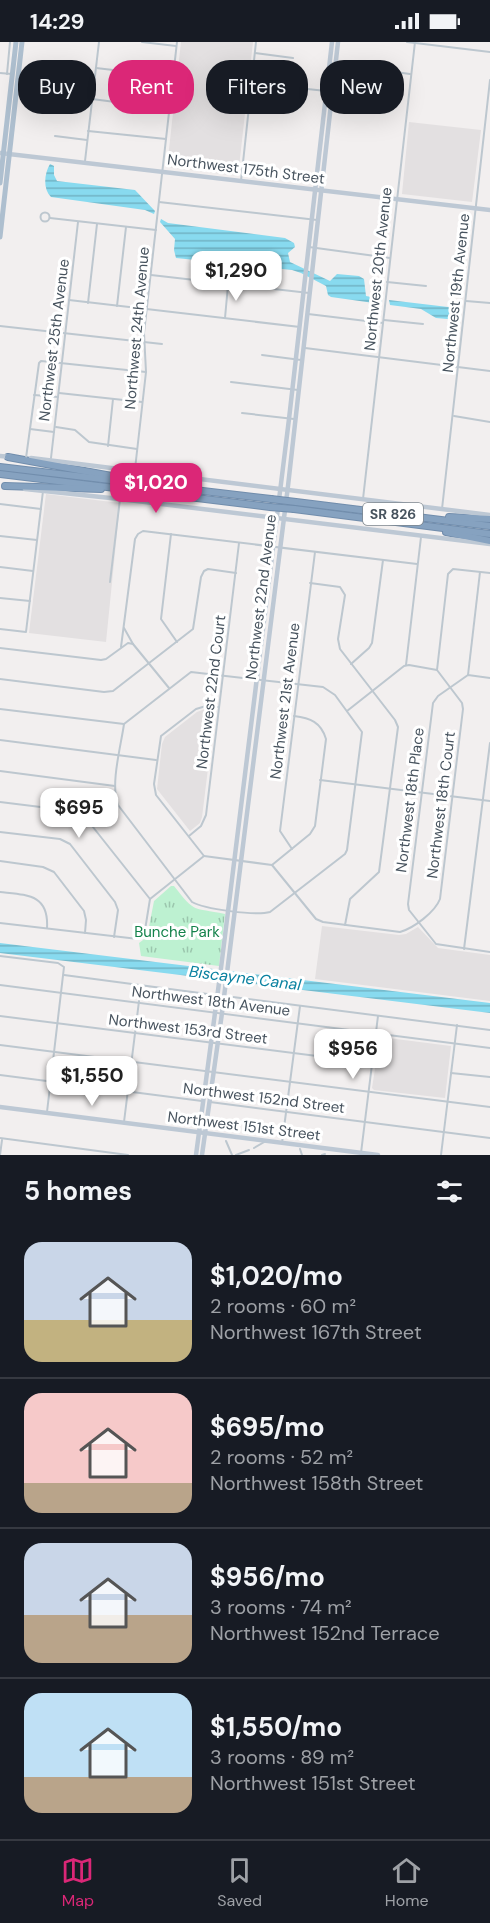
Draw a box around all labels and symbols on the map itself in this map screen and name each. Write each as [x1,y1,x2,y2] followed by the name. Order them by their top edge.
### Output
[166,149,326,189] street label: Northwest 175th Street
[359,186,397,352] street label: Northwest 20th Avenue
[438,213,474,373] street label: Northwest 19th Avenue
[120,246,154,410] street label: Northwest 24th Avenue
[187,251,285,302] pin: $1,290
[34,258,74,422] street label: Northwest 25th Avenue
[107,463,205,514] pin: $1,020
[363,503,423,525] road number: SR 826
[241,513,281,681] street label: Northwest 22nd Avenue
[192,614,230,770] street label: Northwest 22nd Court
[265,622,305,780] street label: Northwest 21st Avenue
[391,726,429,874] street label: Northwest 18th Place
[422,730,460,880] street label: Northwest 18th Court
[43,788,115,839] pin: $695
[134,922,220,942] park label: Bunche Park
[188,961,303,995] water label: Biscayne Canal
[131,981,291,1021] street label: Northwest 18th Avenue
[107,1009,269,1049] street label: Northwest 153rd Street
[317,1029,389,1080] pin: $956
[43,1056,141,1107] pin: $1,550
[182,1078,346,1118] street label: Northwest 152nd Street
[166,1107,322,1145] street label: Northwest 151st Street

